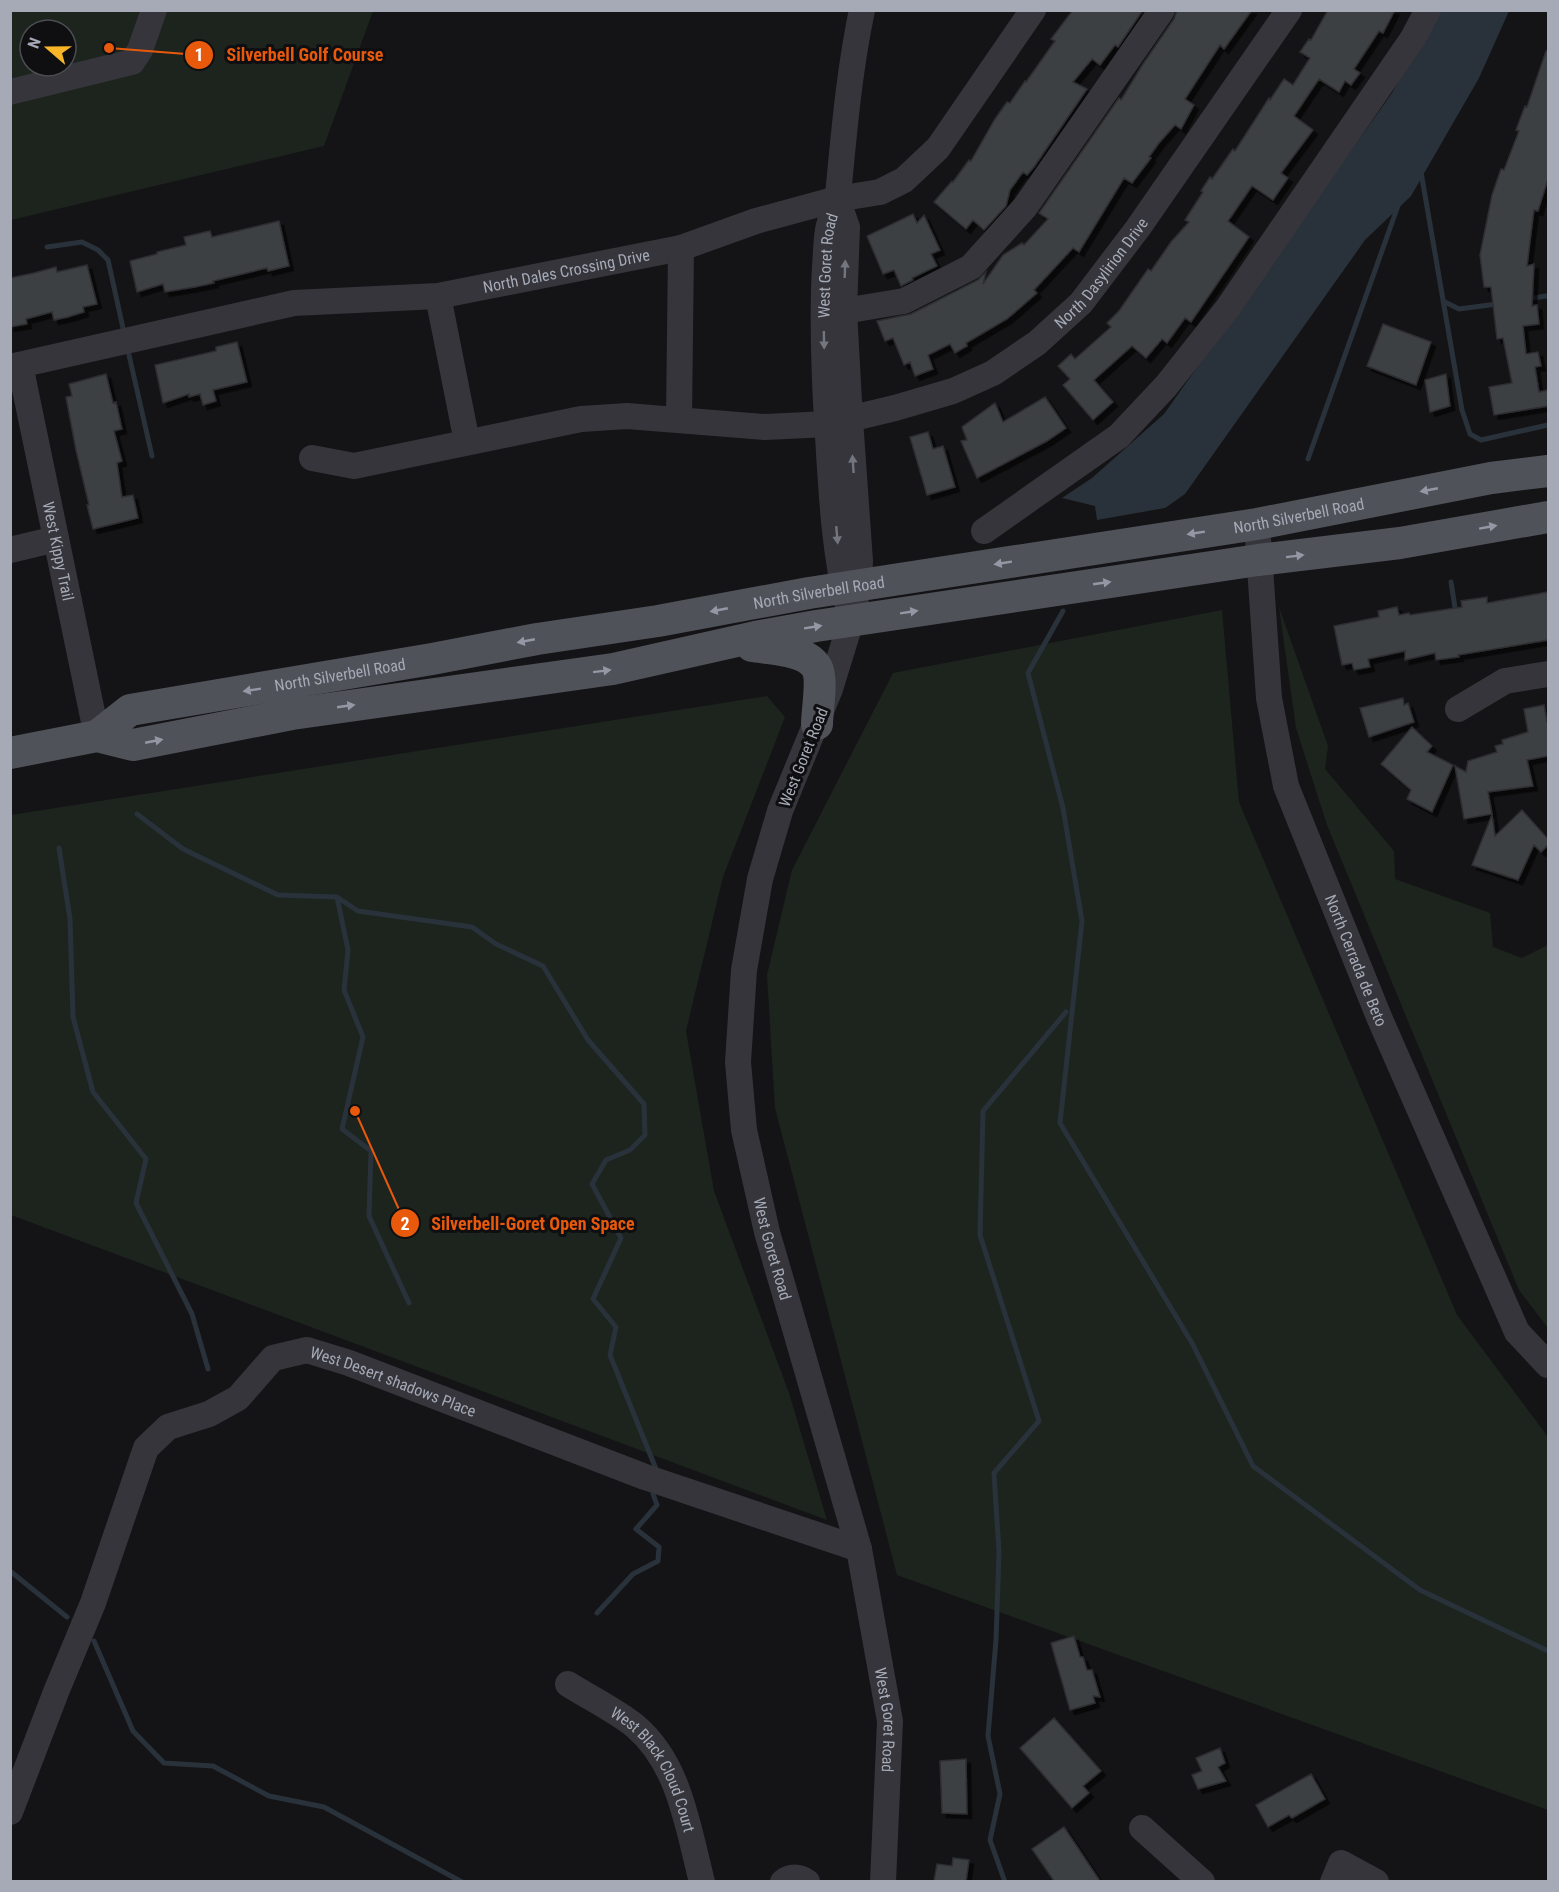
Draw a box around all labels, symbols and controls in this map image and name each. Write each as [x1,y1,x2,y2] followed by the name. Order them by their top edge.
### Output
[18,18,78,78] north arrow
[24,35,45,51] text: N
[184,37,395,73] callout: Silverbell Golf Course
[194,44,204,65] text: 1
[227,44,384,65] text: Silverbell Golf Course
[815,211,842,318] street label: West Goret Road
[1051,214,1152,332] street label: North Dasylirion Drive
[481,245,651,297] street label: North Dales Crossing Drive
[840,259,850,278] one-way arrow
[819,331,829,350] one-way arrow
[848,454,857,473] one-way arrow
[1419,486,1438,495] one-way arrow
[1232,494,1366,537] street label: North Silverbell Road
[39,500,78,602] street label: West Kippy Trail
[1479,523,1498,532] one-way arrow
[832,525,842,544] one-way arrow
[1186,529,1205,538] one-way arrow
[1286,551,1305,560] one-way arrow
[993,559,1012,568] one-way arrow
[752,572,886,613] street label: North Silverbell Road
[1093,578,1112,587] one-way arrow
[709,606,728,615] one-way arrow
[900,607,919,616] one-way arrow
[804,622,823,631] one-way arrow
[517,637,536,646] one-way arrow
[273,655,407,695] street label: North Silverbell Road
[592,666,611,675] one-way arrow
[242,685,261,694] one-way arrow
[337,702,356,711] one-way arrow
[775,705,832,810] street label: West Goret Road
[145,736,164,745] one-way arrow
[1321,892,1391,1029] street label: North Cerrada de Beto
[749,1196,795,1302] street label: West Goret Road
[390,1205,647,1241] callout: Silverbell-Goret Open Space
[400,1213,410,1234] text: 2
[431,1213,635,1234] text: Silverbell-Goret Open Space
[308,1343,479,1421] street label: West Desert shadows Place
[871,1666,899,1773] street label: West Goret Road
[607,1703,699,1834] street label: West Black Cloud Court

